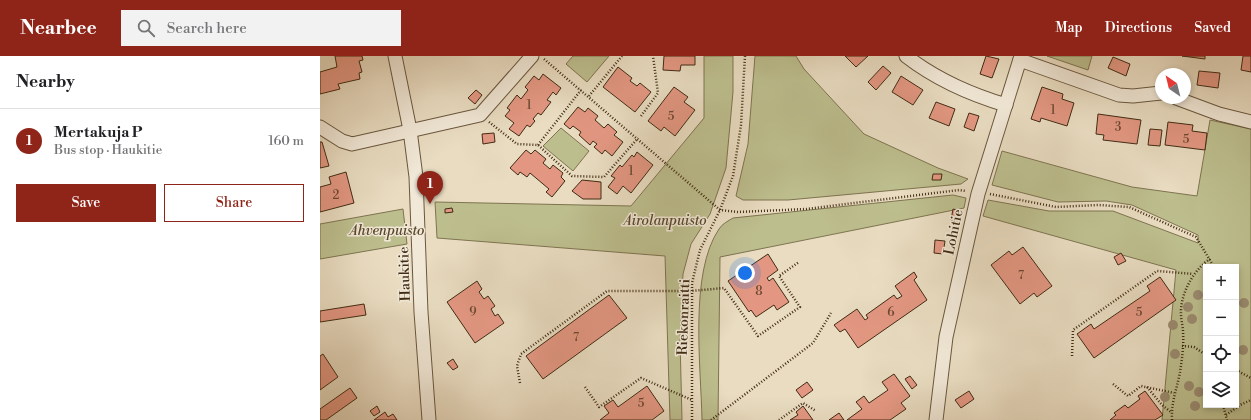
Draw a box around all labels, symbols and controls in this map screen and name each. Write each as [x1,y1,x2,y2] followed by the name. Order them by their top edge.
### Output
[121,10,401,46] search box
[20,16,97,40] text: Nearbee
[135,17,157,39] icon: search
[167,19,247,38] text: Search here
[1055,19,1083,37] text: Map
[1105,19,1172,37] text: Directions
[1194,19,1231,37] text: Saved
[1155,68,1191,104] north arrow
[16,71,75,93] text: Nearby
[526,98,532,113] house number: 1
[1050,103,1056,118] house number: 1
[668,109,675,124] house number: 5
[1115,120,1122,135] house number: 3
[54,123,142,142] text: Mertakuja P
[1183,132,1190,147] house number: 5
[26,133,32,149] text: 1
[268,133,304,149] text: 160 m
[54,142,162,158] text: Bus stop · Haukitie
[628,164,634,179] house number: 1
[417,171,443,204] pin: 1
[16,184,156,222] button: Save
[164,184,304,222] button: Share
[333,188,340,203] house number: 2
[940,208,968,257] street label: Lohitie
[621,212,707,230] park label: Airolanpuisto
[348,222,424,240] park label: Ahvenpuisto
[395,246,415,302] street label: Haukitie
[735,263,755,283] your location
[1203,264,1239,408] map controls
[1203,264,1239,300] button: +
[1018,268,1024,283] house number: 7
[674,278,694,356] street label: Riekonraitti
[755,284,763,299] house number: 8
[1203,300,1239,336] button: −
[469,305,477,320] house number: 9
[887,305,895,320] house number: 6
[1136,305,1143,320] house number: 5
[573,330,579,345] house number: 7
[1203,336,1239,372] button: locate
[1203,372,1239,408] button: layers
[638,396,645,411] house number: 5

